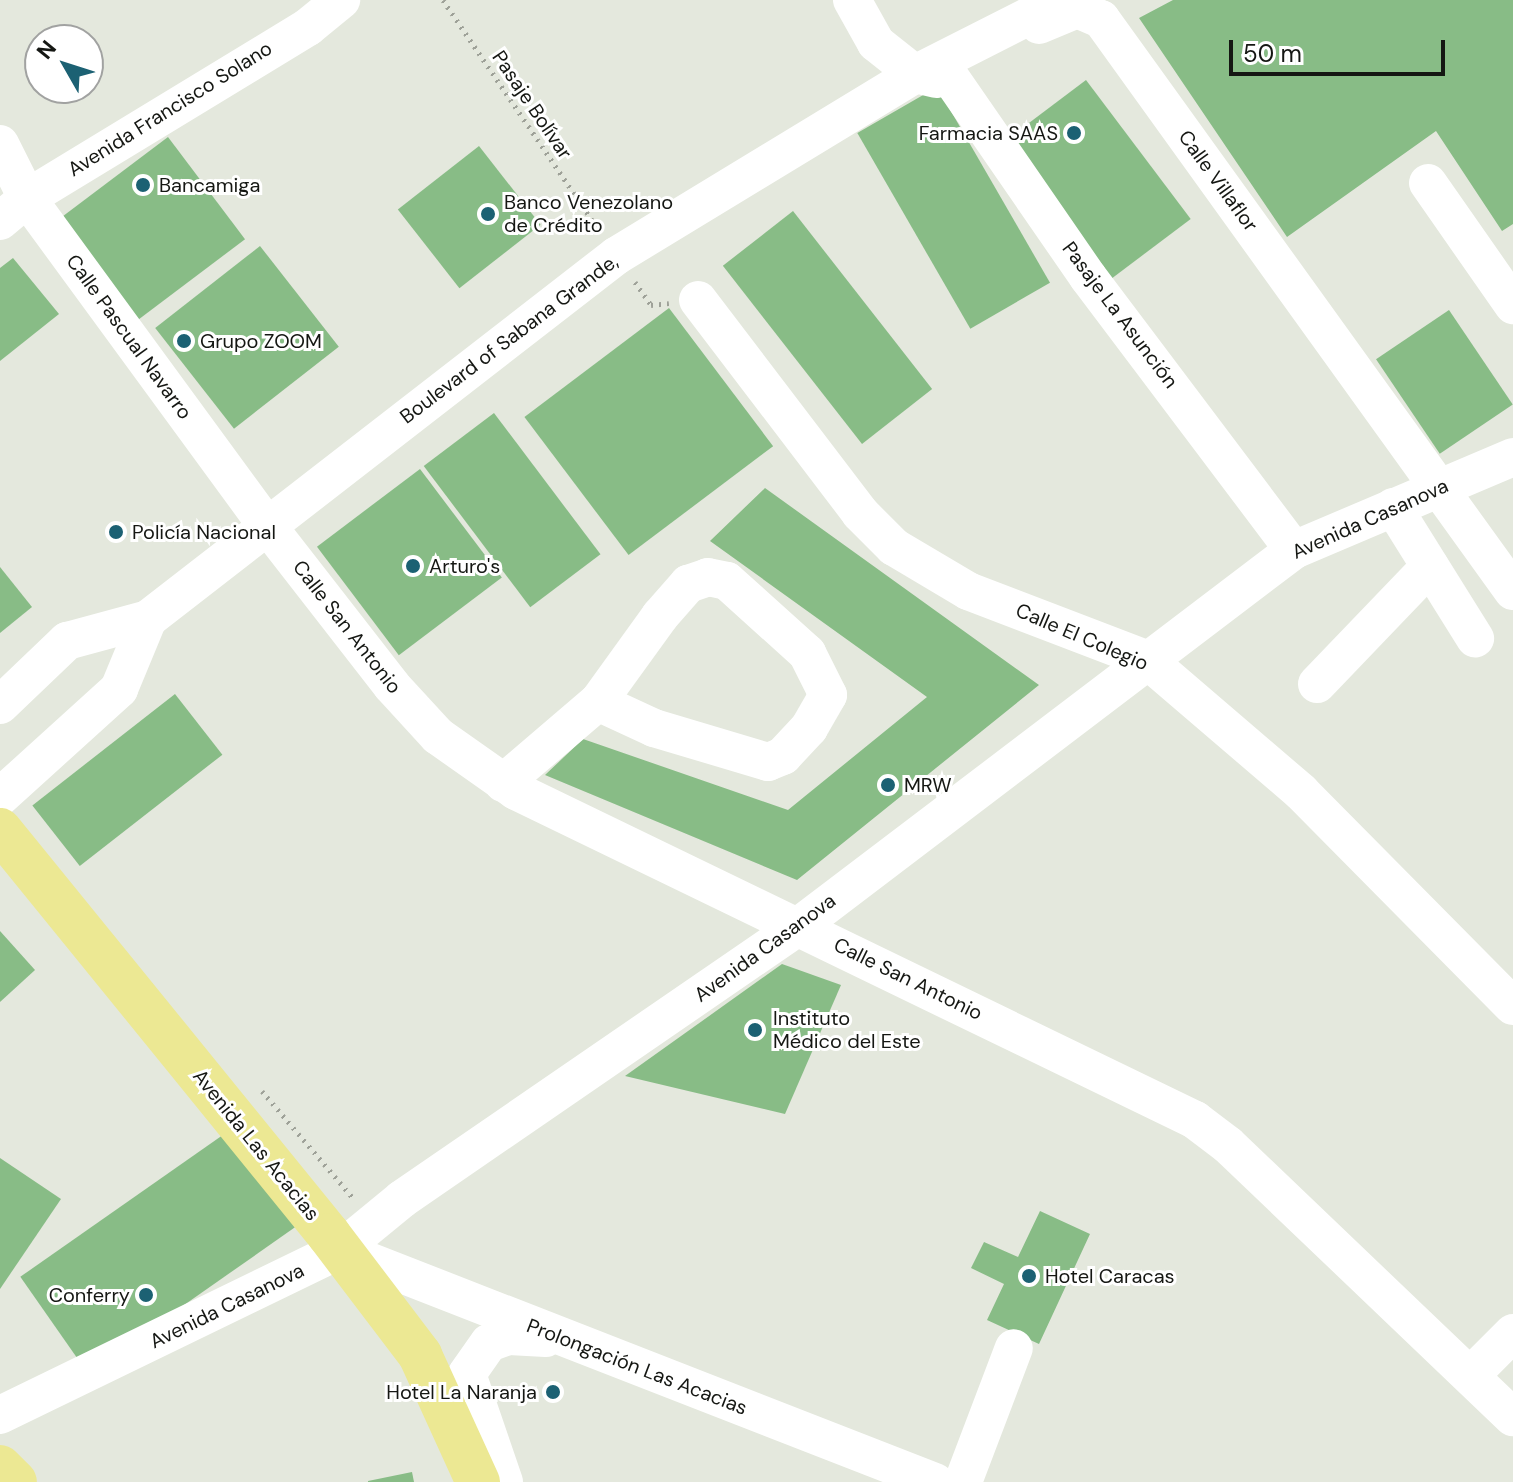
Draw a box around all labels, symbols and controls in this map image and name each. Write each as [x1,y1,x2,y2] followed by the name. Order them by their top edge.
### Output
[24,24,104,104] north arrow
[1233,24,1449,74] scale bar
[30,34,63,65] text: N
[63,36,277,182] street label: Avenida Francisco Solano
[1243,38,1302,69] text: 50 m
[487,46,577,164] street label: Pasaje Bolívar
[919,121,1058,145] place label: Farmacia SAAS
[1065,124,1083,142] marker: Farmacia SAAS
[1173,126,1263,236] street label: Calle Villaflor
[159,173,260,197] place label: Bancamiga
[134,176,152,194] marker: Bancamiga
[504,190,673,237] place label: Banco Venezolano de Crédito
[479,205,497,223] marker: Banco Venezolano de Crédito
[1057,237,1183,393] street label: Pasaje La Asunción
[395,249,623,429] street label: Boulevard of Sabana Grande,
[61,250,197,424] street label: Calle Pascual Navarro
[200,329,322,353] place label: Grupo ZOOM
[175,332,193,350] marker: Grupo ZOOM
[1288,474,1452,564] street label: Avenida Casanova
[132,520,276,544] place label: Policía Nacional
[107,523,125,541] marker: Policía Nacional
[429,554,500,578] place label: Arturo's
[288,556,406,698] street label: Calle San Antonio
[404,557,422,575] marker: Arturo's
[1012,598,1152,676] street label: Calle El Colegio
[904,773,952,797] place label: MRW
[879,776,897,794] marker: MRW
[690,889,840,1007] street label: Avenida Casanova
[830,933,986,1025] street label: Calle San Antonio
[773,1006,921,1053] place label: Instituto Médico del Este
[744,1019,766,1041] marker: Instituto Médico del Este
[188,1065,324,1225] street label: Avenida Las Acacias
[146,1258,308,1354] street label: Avenida Casanova
[1045,1264,1175,1288] place label: Hotel Caracas
[1020,1267,1038,1285] marker: Hotel Caracas
[49,1283,130,1307] place label: Conferry
[137,1286,155,1304] marker: Conferry
[523,1314,751,1420] street label: Prolongación Las Acacias
[386,1380,537,1404] place label: Hotel La Naranja
[544,1383,562,1401] marker: Hotel La Naranja

